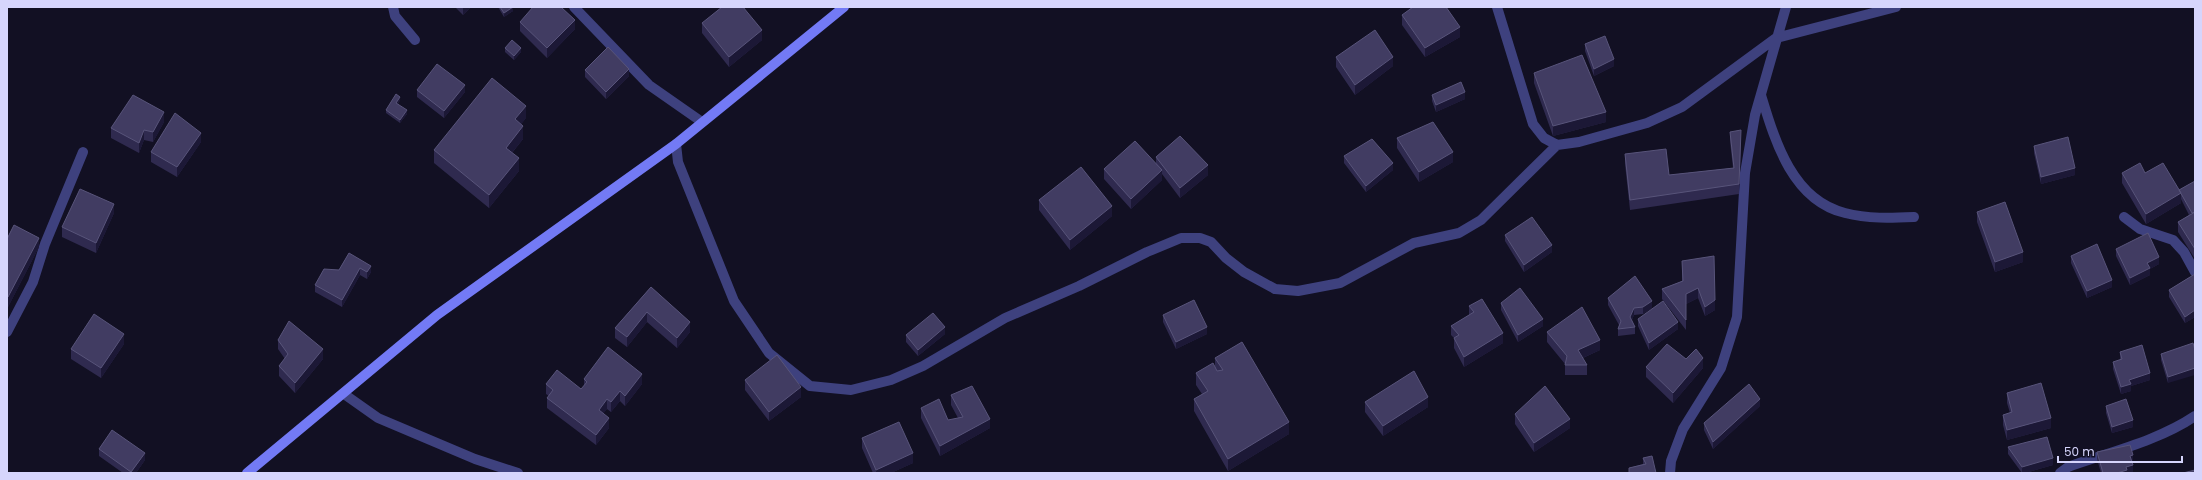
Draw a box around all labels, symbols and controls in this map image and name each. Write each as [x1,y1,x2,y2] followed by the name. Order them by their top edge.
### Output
[2058,438,2182,464] scale bar
[2064,443,2095,460] text: 50 m

